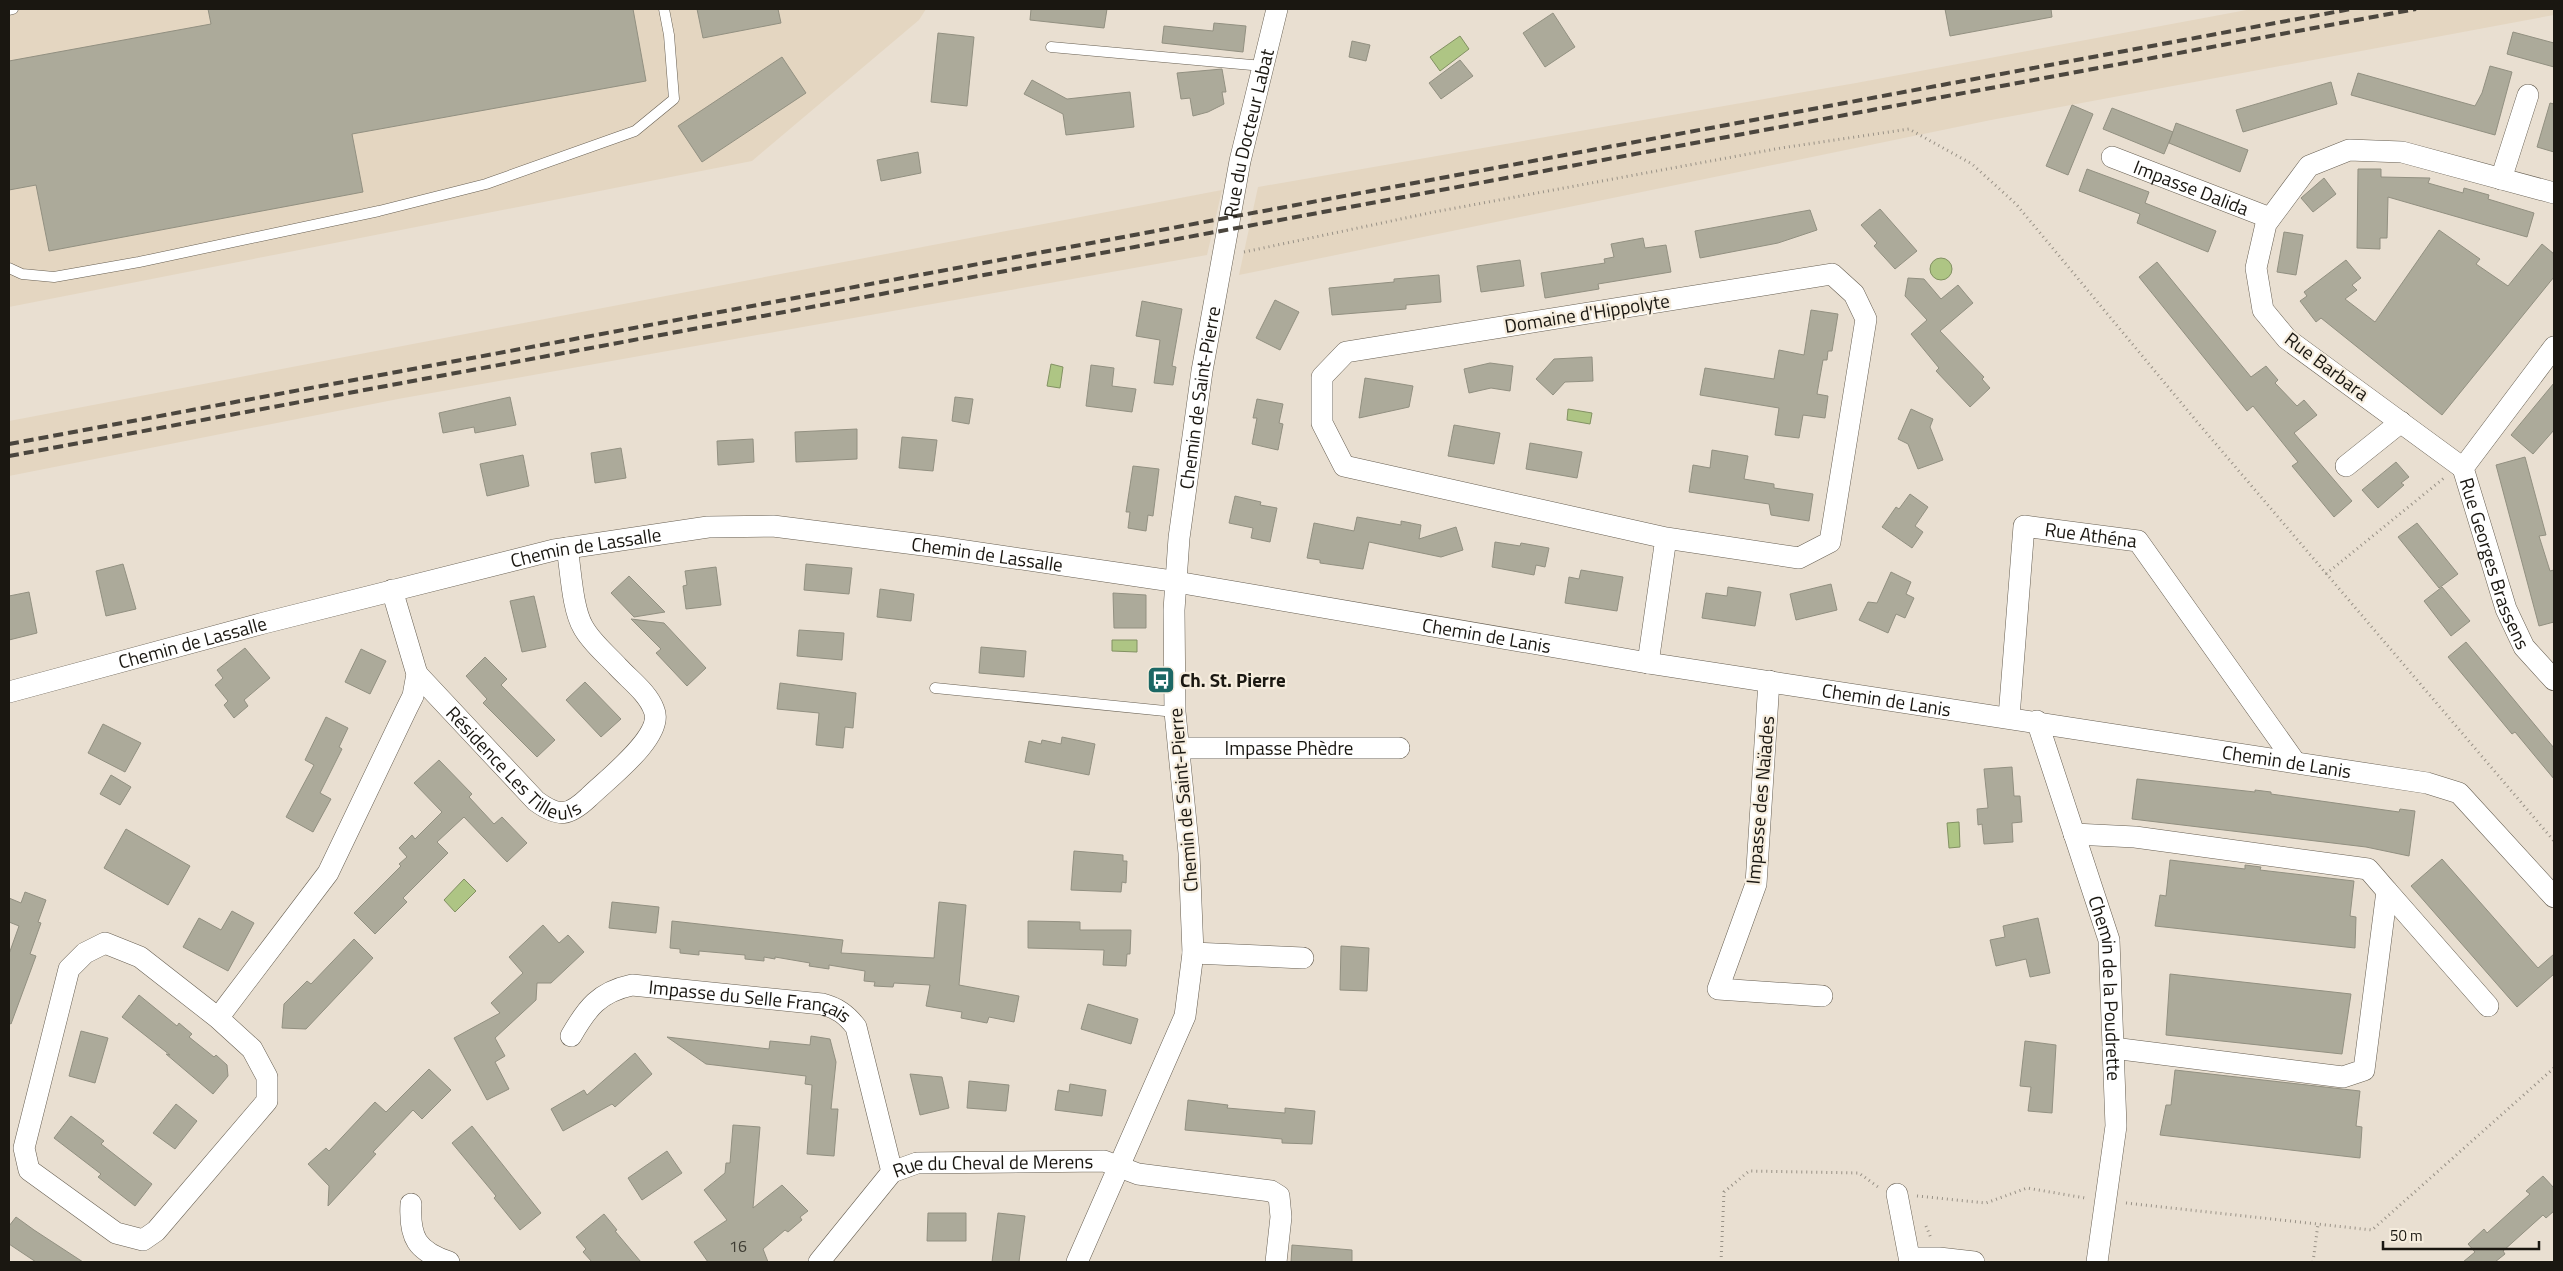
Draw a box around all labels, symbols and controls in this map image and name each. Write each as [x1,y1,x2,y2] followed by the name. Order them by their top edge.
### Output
[1215,45,1281,220] street label: Rue du Docteur Labat
[2130,152,2254,223] street label: Impasse Dalida
[1502,285,1672,340] street label: Domaine d'Hippolyte
[1171,304,1227,491] street label: Chemin de Saint-Pierre
[2279,324,2376,407] street label: Rue Barbara
[2453,474,2538,654] street label: Rue Georges Brassens
[2043,514,2139,555] street label: Rue Athéna
[507,519,663,574] street label: Chemin de Lassalle
[910,529,1065,579] street label: Chemin de Lassalle
[115,608,270,676] street label: Chemin de Lassalle
[1420,609,1554,660] street label: Chemin de Lanis
[1146,665,1176,695] bus stop icon: Ch. St. Pierre
[1180,665,1286,694] place label: Ch. St. Pierre
[1820,675,1953,724] street label: Chemin de Lanis
[440,699,587,827] street label: Résidence Les Tilleuls
[1160,707,1205,893] street label: Chemin de Saint-Pierre
[1738,714,1781,885] street label: Impasse des Naïades
[1225,733,1353,762] street label: Impasse Phèdre
[2220,737,2354,785] street label: Chemin de Lanis
[2081,892,2129,1081] street label: Chemin de la Poudrette
[647,972,859,1029] street label: Impasse du Selle Français
[888,1146,1094,1185] street label: Rue du Cheval de Merens
[2383,1218,2539,1250] scale bar
[2390,1224,2423,1247] text: 50 m
[729,1234,747,1258] house number: 16

